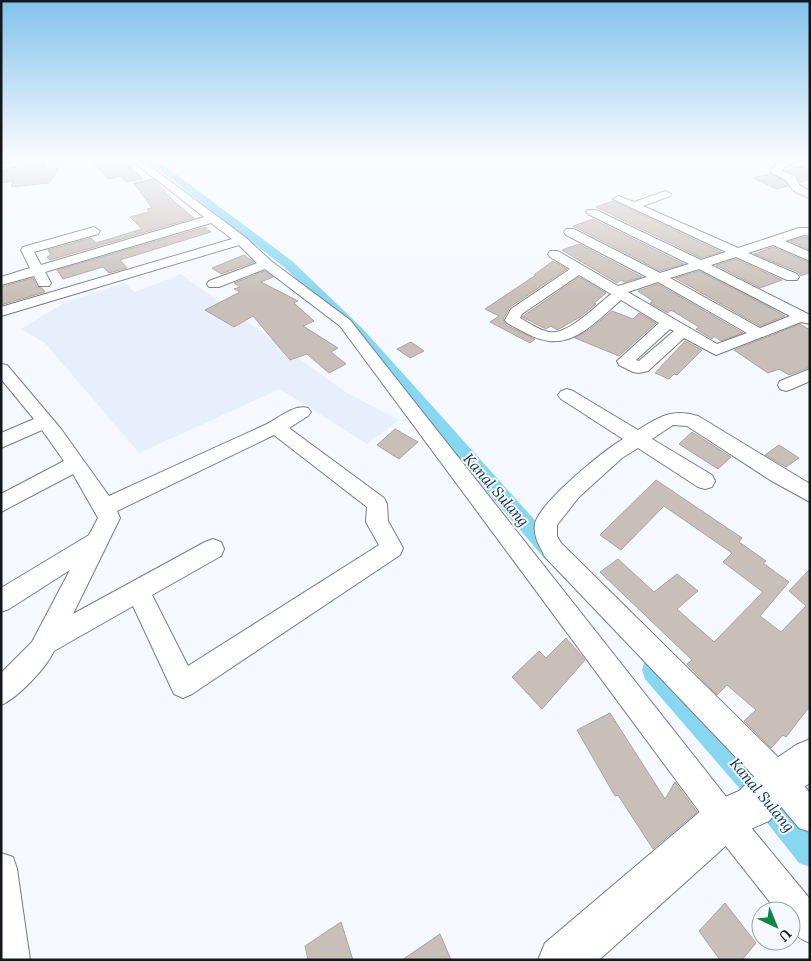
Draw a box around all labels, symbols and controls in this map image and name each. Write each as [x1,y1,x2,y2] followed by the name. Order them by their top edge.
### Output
[459,449,533,530] water label: Kanal Sulang
[726,754,799,835] water label: Kanal Sulang
[751,901,801,951] north arrow
[775,925,795,946] text: U

